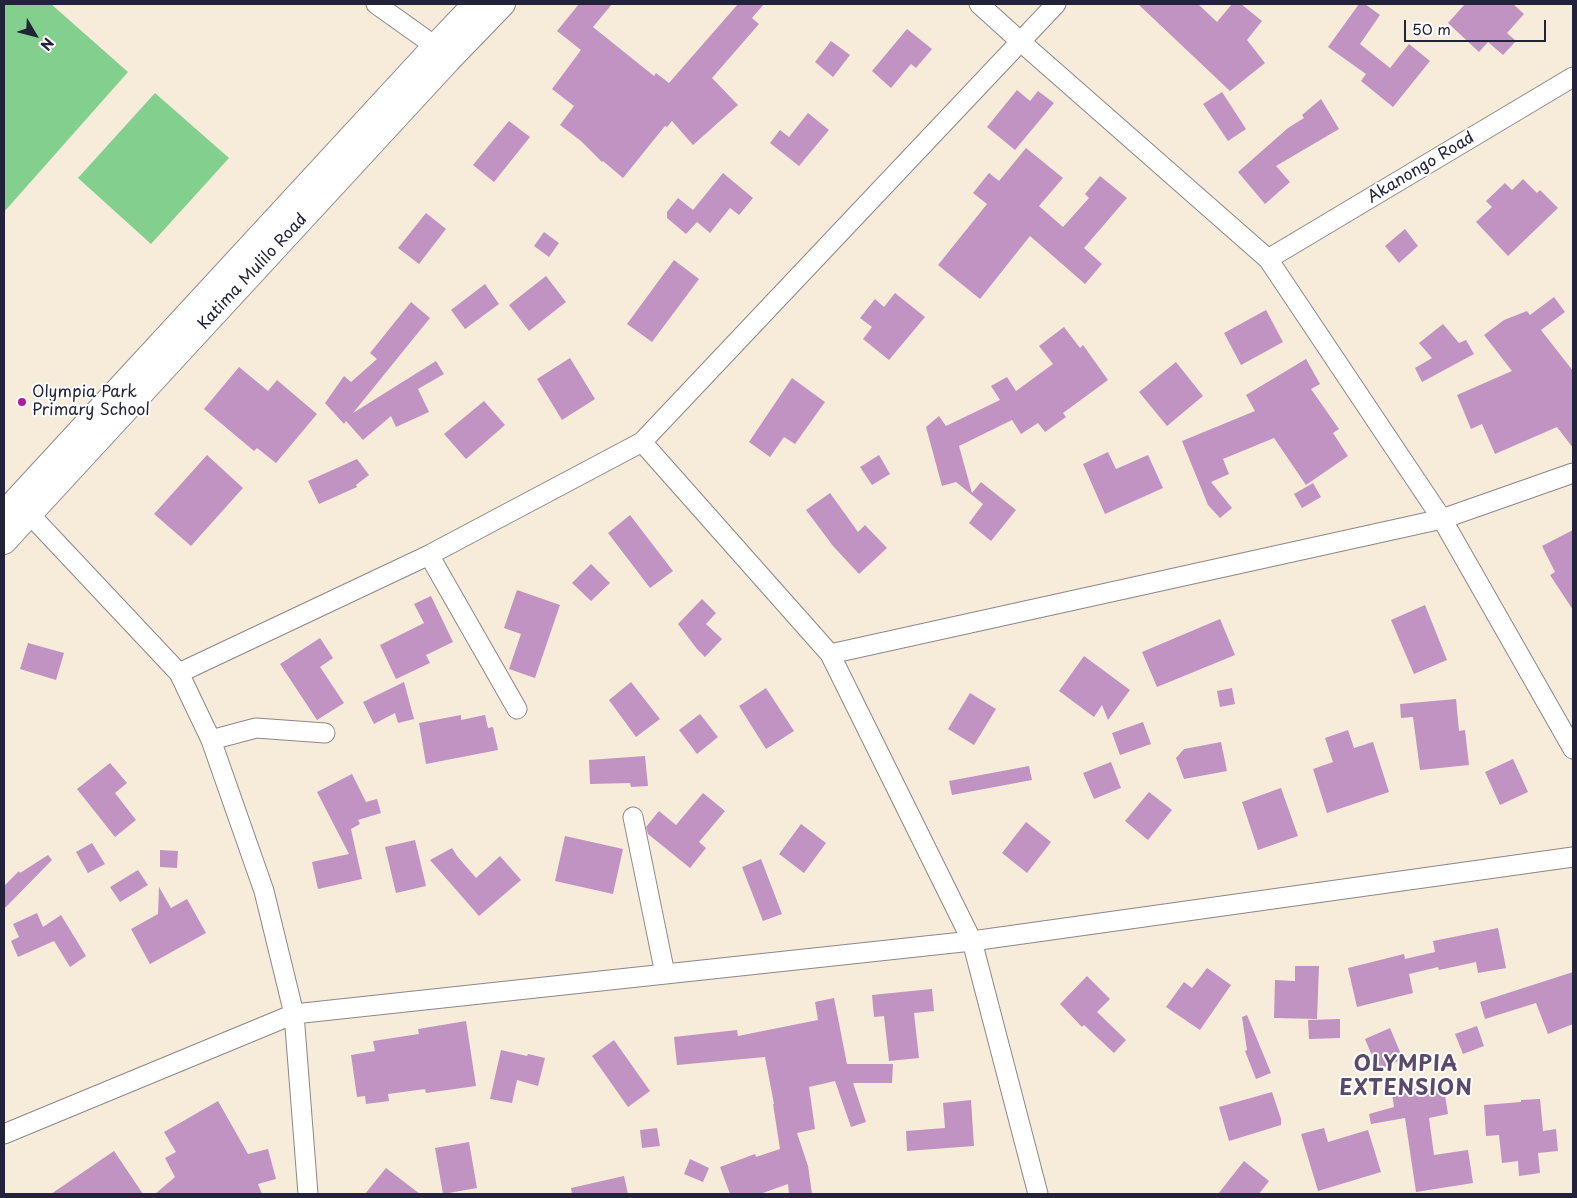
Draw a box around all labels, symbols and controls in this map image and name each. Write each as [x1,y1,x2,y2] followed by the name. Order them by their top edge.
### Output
[10,10,60,60] north arrow
[1407,10,1550,42] scale bar
[1412,17,1451,40] text: 50 m
[36,34,59,55] text: N
[1364,128,1478,208] street label: Akanongo Road
[194,210,312,334] street label: Katima Mulilo Road
[32,383,150,421] place label: Olympia Park Primary School
[16,396,28,408] marker: Olympia Park Primary School
[1340,1052,1472,1102] district label: OLYMPIA EXTENSION

